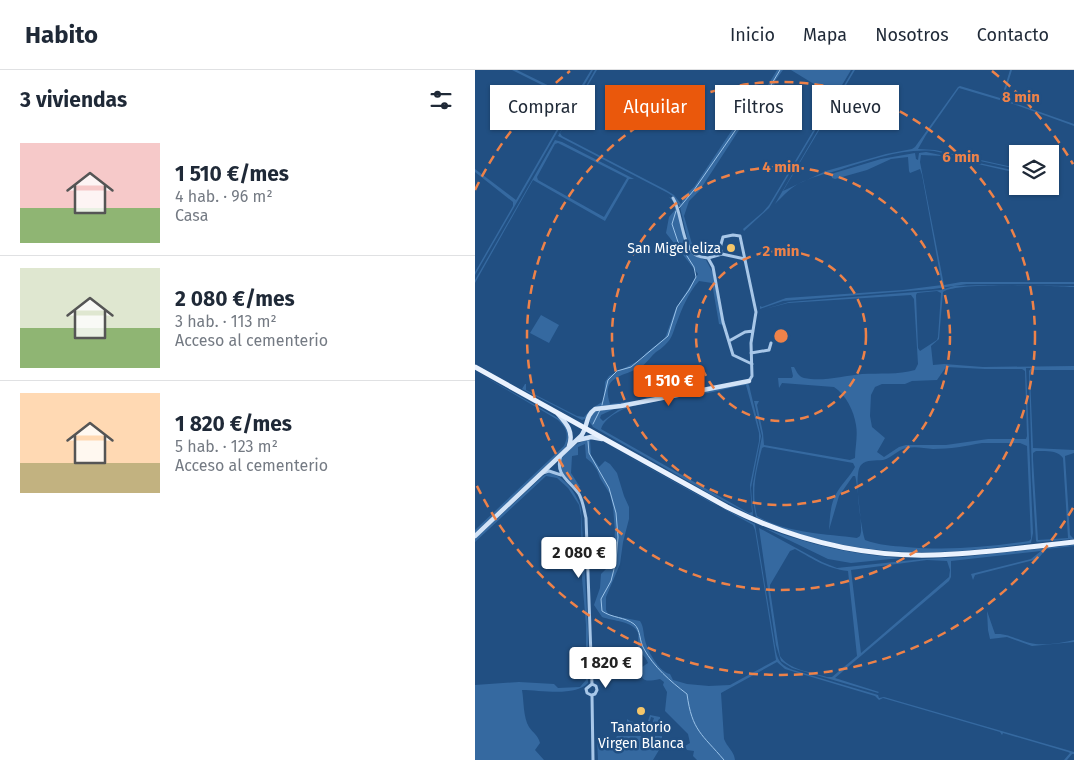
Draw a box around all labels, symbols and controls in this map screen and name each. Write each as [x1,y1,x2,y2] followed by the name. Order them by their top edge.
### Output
[25,21,98,49] text: Habito
[730,24,775,46] text: Inicio
[803,24,847,46] text: Mapa
[875,24,949,46] text: Nosotros
[977,24,1049,46] text: Contacto
[490,85,595,130] chip: Comprar
[605,85,705,130] chip: Alquilar
[715,85,802,130] chip: Filtros
[812,85,899,130] chip: Nuevo
[427,86,455,114] icon: filters
[20,87,127,113] text: 3 viviendas
[1002,88,1040,106] text: 8 min
[1009,145,1059,195] map controls
[1009,145,1059,195] button: layers
[942,148,980,166] text: 6 min
[762,158,800,176] text: 4 min
[175,161,289,187] text: 1 510 €/mes
[60,163,120,223] icon: home
[175,187,273,206] text: 4 hab. · 96 m²
[175,206,208,225] text: Casa
[627,240,721,257] place label: San Migel eliza
[725,242,737,254] marker: San Migel eliza
[763,242,799,260] text: 2 min
[175,286,295,312] text: 2 080 €/mes
[60,288,120,348] icon: home
[175,312,277,331] text: 3 hab. · 113 m²
[772,327,790,345] centre of rings
[175,331,328,350] text: Acceso al cementerio
[623,364,715,407] pin: 1 510 €
[645,371,693,390] text: 1 510 €
[175,411,292,437] text: 1 820 €/mes
[60,413,120,473] icon: home
[175,437,278,456] text: 5 hab. · 123 m²
[175,456,328,475] text: Acceso al cementerio
[533,536,625,579] pin: 2 080 €
[552,543,606,562] text: 2 080 €
[560,646,652,689] pin: 1 820 €
[580,653,632,672] text: 1 820 €
[635,705,647,717] marker: Tanatorio Virgen Blanca
[598,719,684,752] place label: Tanatorio Virgen Blanca

